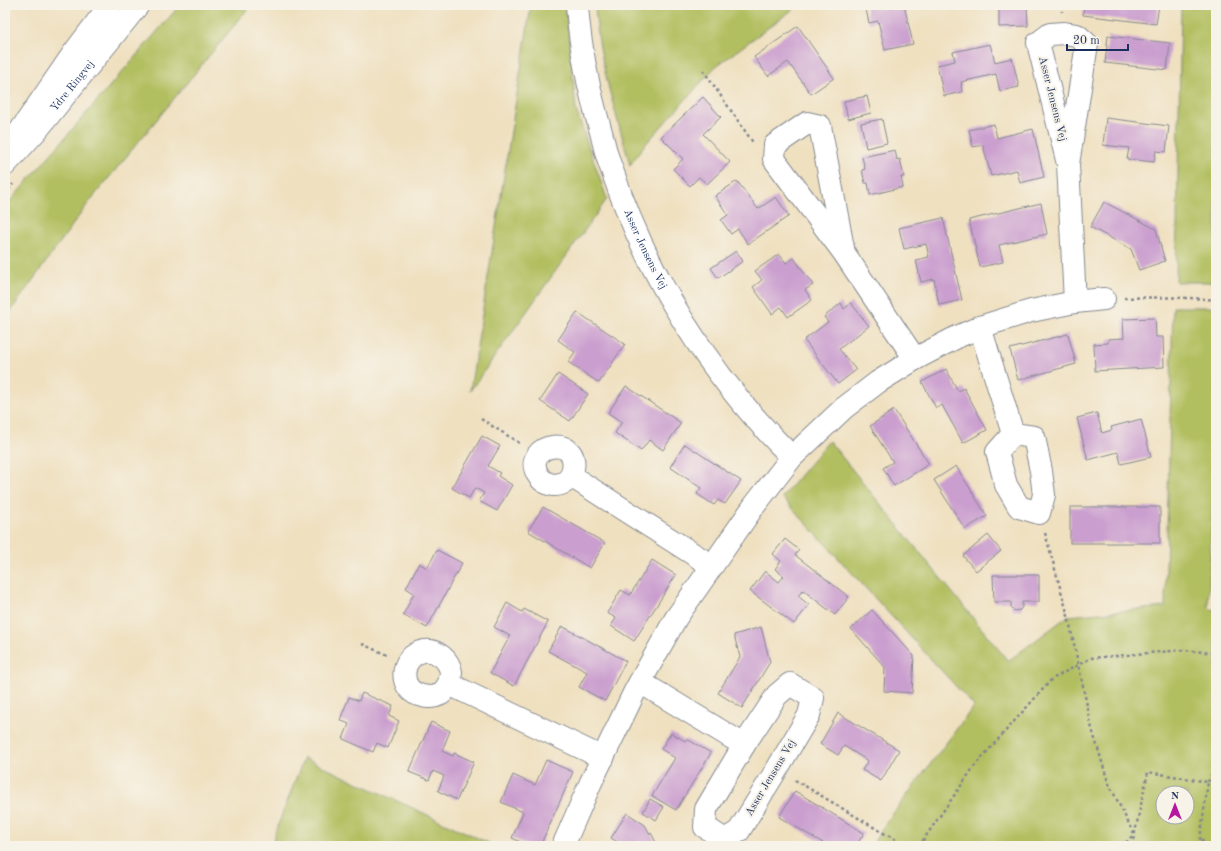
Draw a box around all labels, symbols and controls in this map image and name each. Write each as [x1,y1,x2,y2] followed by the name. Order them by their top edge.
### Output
[1067,26,1128,52] scale bar
[1073,35,1100,47] text: 20 m
[1036,55,1068,143] street label: Asser Jensens Vej
[49,58,96,114] street label: Ydre Ringvej
[622,208,669,291] street label: Asser Jensens Vej
[744,738,798,818] street label: Asser Jensens Vej
[1155,785,1195,825] north arrow
[1171,791,1180,802] text: N

